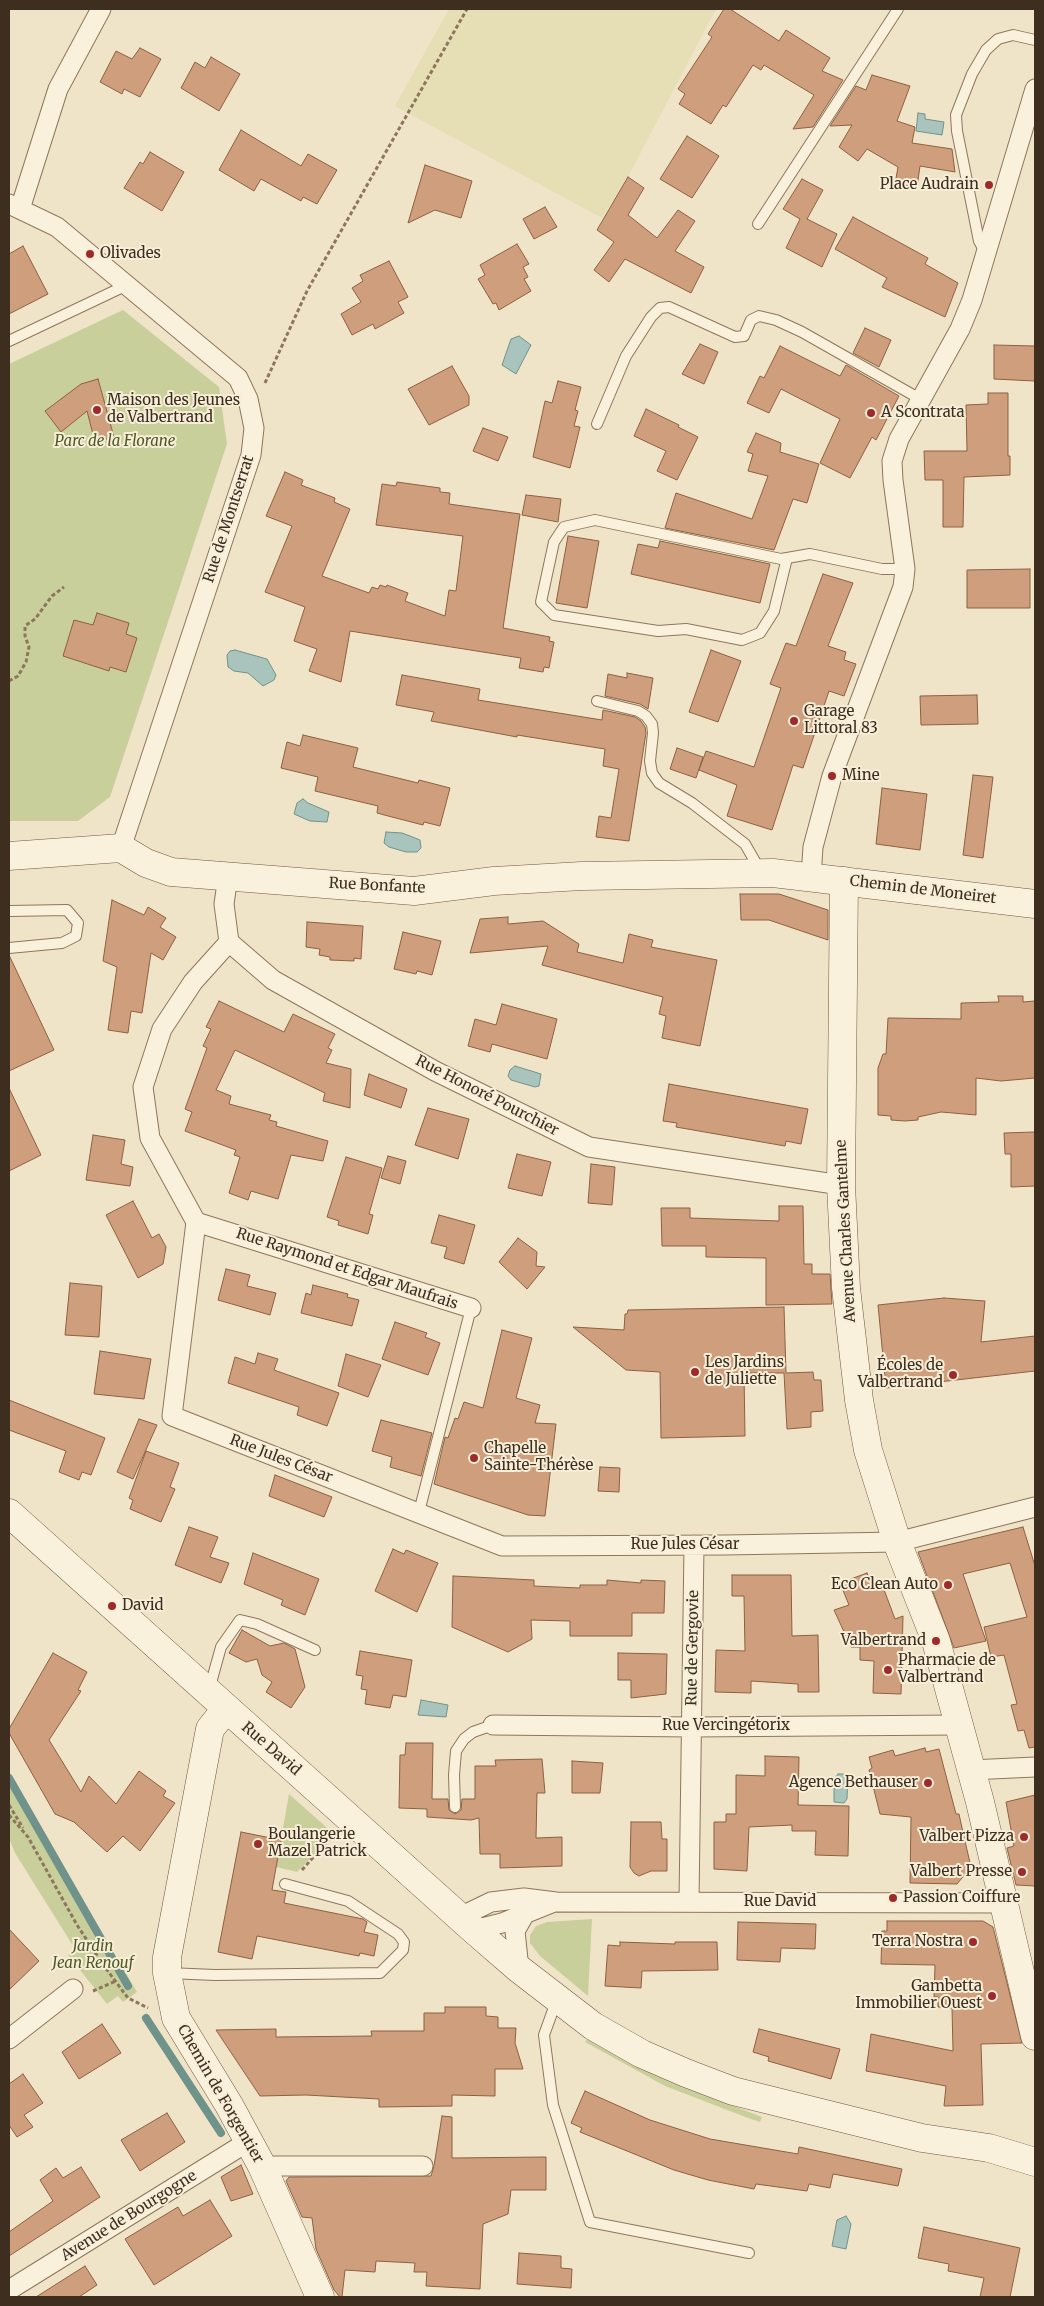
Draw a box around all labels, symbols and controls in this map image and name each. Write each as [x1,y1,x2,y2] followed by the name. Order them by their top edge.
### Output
[880,176,979,194] place label: Place Audrain
[983,179,995,191] marker: Place Audrain
[100,245,161,263] place label: Olivades
[84,248,96,260] marker: Olivades
[107,392,240,427] place label: Maison des Jeunes de Valbertrand
[91,404,103,416] marker: Maison des Jeunes de Valbertrand
[881,404,965,422] place label: A Scontrata
[865,407,877,419] marker: A Scontrata
[55,433,175,451] park label: Parc de la Florane
[200,453,258,585] street label: Rue de Montserrat
[804,703,878,738] place label: Garage Littoral 83
[788,715,800,727] marker: Garage Littoral 83
[842,767,879,785] place label: Mine
[826,770,838,782] marker: Mine
[849,872,997,908] street label: Chemin de Moneiret
[328,874,426,898] street label: Rue Bonfante
[412,1052,562,1140] street label: Rue Honoré Pourchier
[832,1139,860,1323] street label: Avenue Charles Gantelme
[234,1225,460,1313] street label: Rue Raymond et Edgar Maufrais
[705,1354,784,1389] place label: Les Jardins de Juliette
[858,1357,943,1392] place label: Écoles de Valbertrand
[689,1366,701,1378] marker: Les Jardins de Juliette
[947,1369,959,1381] marker: Écoles de Valbertrand
[227,1431,335,1487] street label: Rue Jules César
[484,1440,593,1475] place label: Chapelle Sainte-Thérèse
[468,1452,480,1464] marker: Chapelle Sainte-Thérèse
[631,1536,739,1554] street label: Rue Jules César
[831,1576,938,1594] place label: Eco Clean Auto
[942,1579,954,1591] marker: Eco Clean Auto
[683,1590,703,1706] street label: Rue de Gergovie
[122,1597,164,1615] place label: David
[106,1600,118,1612] marker: David
[841,1632,926,1650] place label: Valbertrand
[930,1635,942,1647] marker: Valbertrand
[898,1652,996,1687] place label: Pharmacie de Valbertrand
[882,1664,894,1676] marker: Pharmacie de Valbertrand
[662,1717,790,1735] street label: Rue Vercingétorix
[238,1718,304,1780] street label: Rue David
[789,1774,918,1792] place label: Agence Bethauser
[922,1777,934,1789] marker: Agence Bethauser
[268,1826,367,1861] place label: Boulangerie Mazel Patrick
[920,1828,1014,1846] place label: Valbert Pizza
[1018,1831,1030,1843] marker: Valbert Pizza
[252,1838,264,1850] marker: Boulangerie Mazel Patrick
[910,1863,1012,1881] place label: Valbert Presse
[1016,1866,1028,1878] marker: Valbert Presse
[903,1889,1020,1907] place label: Passion Coiffure
[887,1892,899,1904] marker: Passion Coiffure
[744,1893,816,1911] street label: Rue David
[872,1933,963,1951] place label: Terra Nostra
[967,1936,979,1948] marker: Terra Nostra
[52,1938,134,1973] park label: Jardin Jean Renouf
[855,1978,982,2013] place label: Gambetta Immobilier Ouest
[986,1990,998,2002] marker: Gambetta Immobilier Ouest
[173,2022,267,2166] street label: Chemin de Forgentier
[58,2167,200,2265] street label: Avenue de Bourgogne

